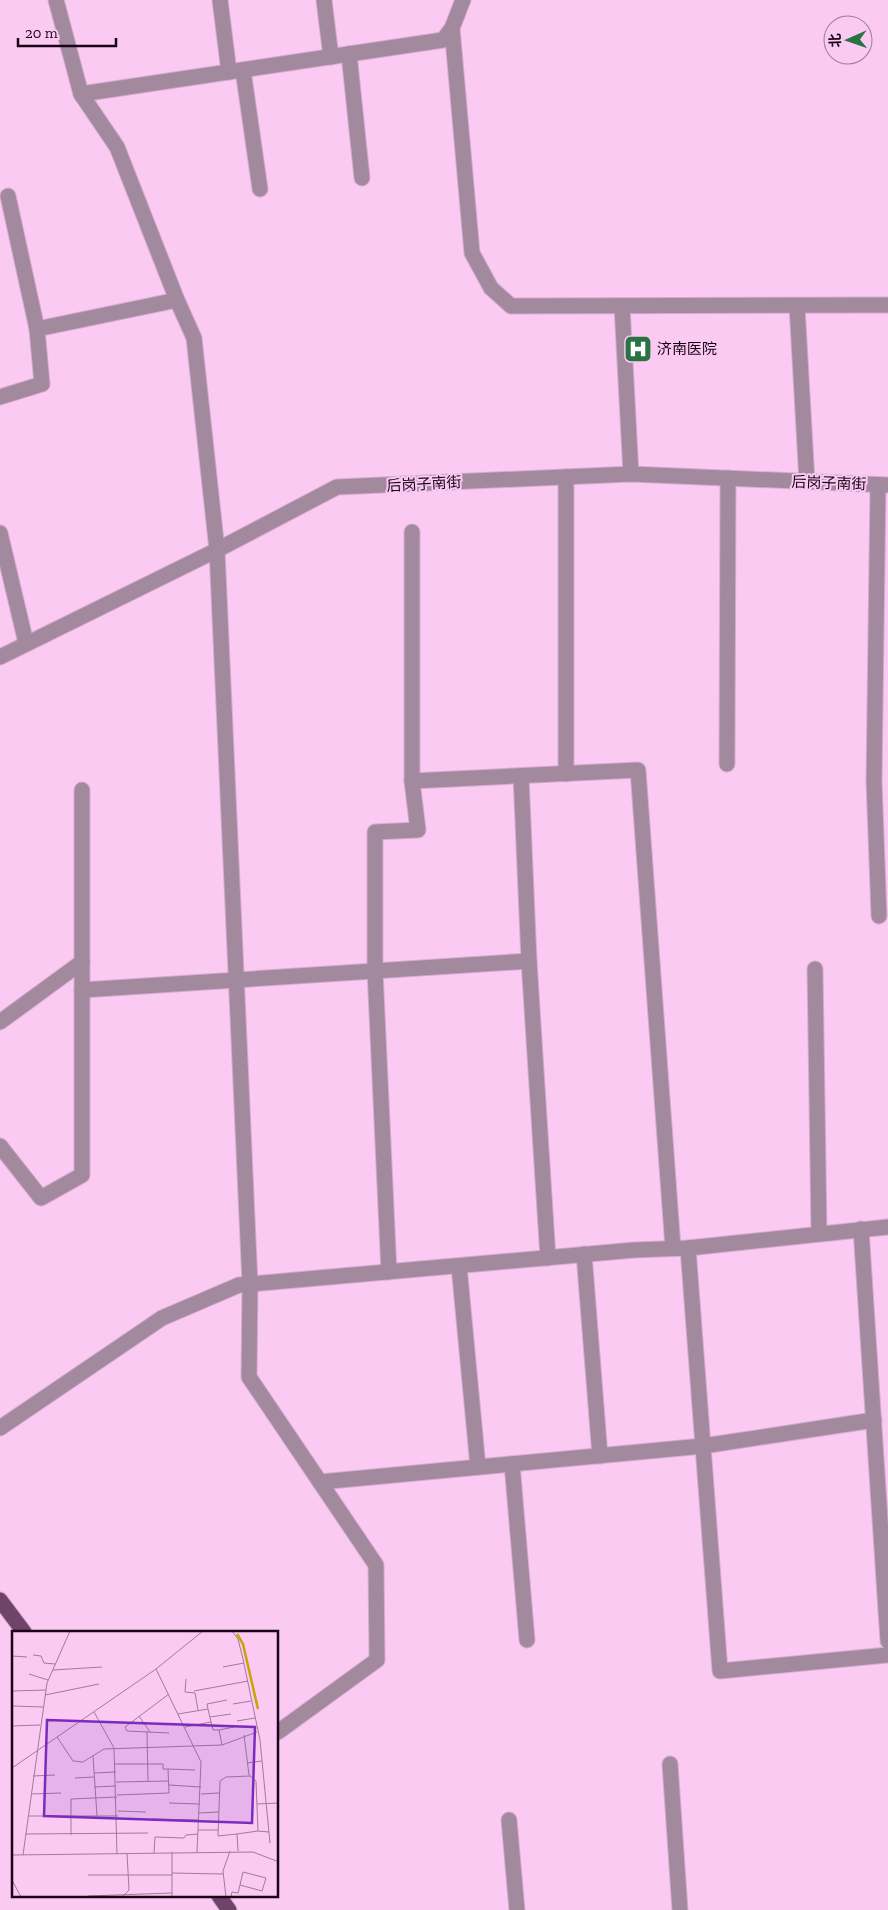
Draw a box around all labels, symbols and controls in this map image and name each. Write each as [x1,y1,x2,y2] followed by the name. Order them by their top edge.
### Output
[18,15,115,47] scale bar
[823,15,873,65] north arrow
[25,24,58,42] text: 20 m
[827,33,844,48] text: 北
[623,334,653,364] hospital icon: 济南医院
[657,340,717,358] place label: 济南医院
[386,473,462,495] street label: 后岗子南街
[791,473,867,493] street label: 后岗子南街
[12,1631,279,1898] inset map

